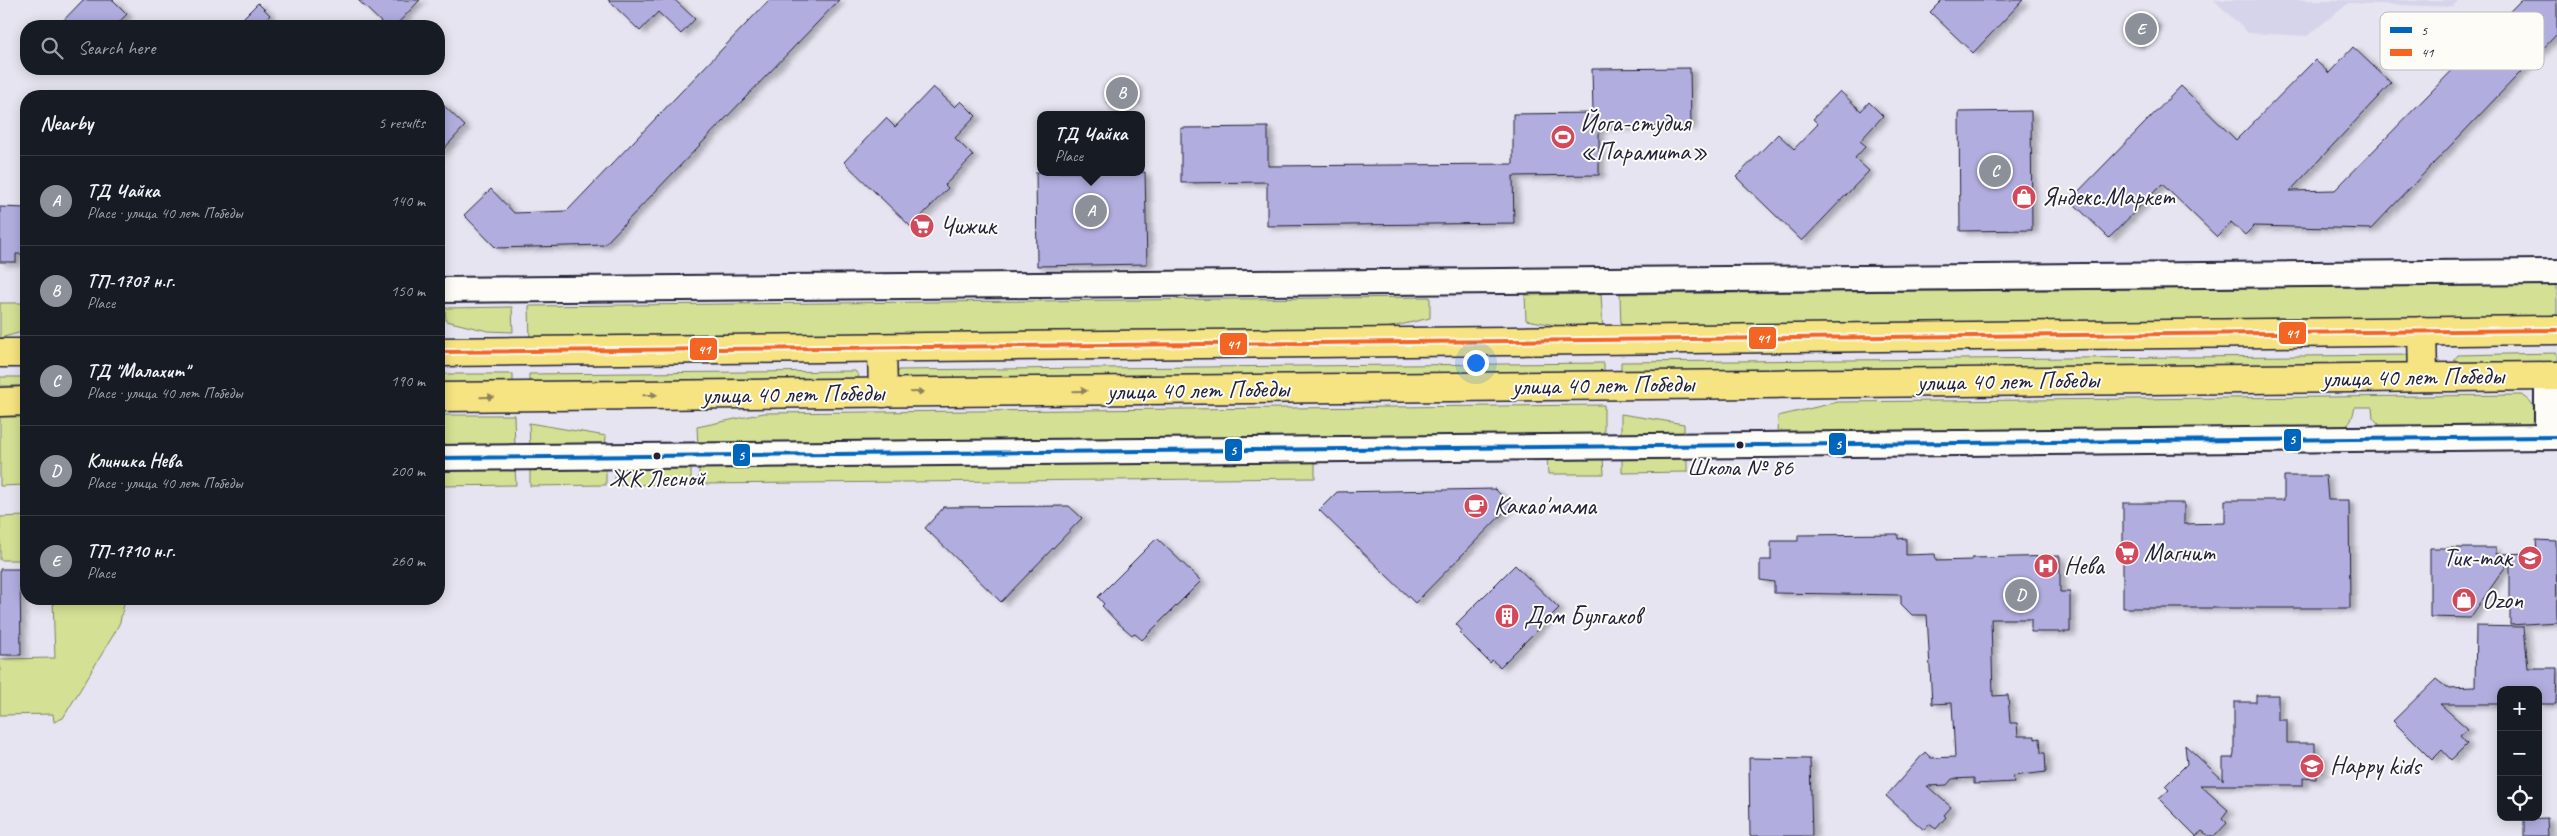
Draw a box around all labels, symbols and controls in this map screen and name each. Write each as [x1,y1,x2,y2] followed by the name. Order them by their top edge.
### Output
[2125,10,2157,48] pin: E
[2380,12,2544,70] legend
[20,20,445,75] search box
[2421,22,2428,39] text: 5
[38,34,66,62] icon: search
[78,36,155,60] text: Search here
[2421,44,2434,61] text: 41
[1106,74,1138,112] pin: B
[1580,107,1708,168] place label: Йога-студия «Парамита»
[40,110,93,136] text: Nearby
[1037,111,1145,176] popup
[378,113,425,133] text: 5 results
[1055,122,1127,146] text: ТД Чайка
[1550,124,1576,150] sports icon: Йога-студия «Парамита»
[1055,146,1083,166] text: Place
[1979,152,2011,190] pin: C
[87,179,160,203] text: ТД Чайка
[2042,181,2176,213] place label: Яндекс.Маркет
[2011,184,2037,210] shop icon: Яндекс.Маркет
[52,191,60,211] text: A
[391,191,425,211] text: 140 m
[1075,192,1107,230] pin: A
[87,203,243,223] text: Place · улица 40 лет Победы
[940,210,998,242] place label: Чижик
[909,213,935,239] supermarket icon: Чижик
[87,269,175,293] text: ТП-1707 н.г.
[52,281,60,301] text: B
[391,281,425,301] text: 150 m
[87,293,115,313] text: Place
[2278,321,2307,345] line badge: 41
[2286,325,2300,342] text: 41
[1748,326,1777,350] line badge: 41
[1757,330,1771,347] text: 41
[1219,332,1248,356] line badge: 41
[1227,336,1241,353] text: 41
[689,337,718,361] line badge: 41
[698,341,712,358] text: 41
[1463,350,1489,376] your location
[87,359,189,383] text: ТД "Малахит"
[2320,359,2506,395] street label: улица 40 лет Победы
[1915,363,2101,399] street label: улица 40 лет Победы
[1510,367,1696,403] street label: улица 40 лет Победы
[52,371,60,391] text: C
[391,371,425,391] text: 190 m
[1105,372,1291,408] street label: улица 40 лет Победы
[700,376,886,412] street label: улица 40 лет Победы
[87,383,243,403] text: Place · улица 40 лет Победы
[1072,387,1088,395] one-way arrow
[910,388,926,396] one-way arrow
[642,391,658,399] one-way arrow
[480,393,496,401] one-way arrow
[2283,428,2302,452] line badge: 5
[2289,431,2297,448] text: 5
[1828,432,1847,456] line badge: 5
[1835,436,1843,453] text: 5
[1224,438,1243,462] line badge: 5
[1735,440,1745,450] marker: Школа № 86
[1230,442,1238,459] text: 5
[732,443,751,467] line badge: 5
[738,447,746,464] text: 5
[87,449,182,473] text: Клиника Нева
[652,451,662,461] marker: ЖК Лесной
[1687,452,1794,482] place label: Школа № 86
[51,461,61,481] text: D
[391,461,425,481] text: 200 m
[609,463,707,493] place label: ЖК Лесной
[87,473,243,493] text: Place · улица 40 лет Победы
[1494,490,1598,522] place label: Какао'мама
[1463,493,1489,519] cafe icon: Какао'мама
[2144,537,2216,569] place label: Магнит
[87,539,175,563] text: ТП-1710 н.г.
[2114,540,2140,566] supermarket icon: Магнит
[2443,542,2514,574] place label: Тик-так
[2517,545,2543,571] school or university icon: Тик-так
[2064,550,2106,582] place label: Нева
[52,551,60,571] text: E
[391,551,425,571] text: 260 m
[2033,553,2059,579] hospital icon: Нева
[87,563,115,583] text: Place
[2005,576,2037,614] pin: D
[2482,584,2524,616] place label: Ozon
[2451,587,2477,613] shop icon: Ozon
[1524,600,1646,632] place label: Дом Булгаков
[1494,603,1520,629] building icon: Дом Булгаков
[2497,686,2542,821] map controls
[2497,686,2542,731] button: +
[2497,731,2542,776] button: −
[2330,750,2423,782] place label: Happy kids
[2299,753,2325,779] school or university icon: Happy kids
[2497,776,2542,821] button: locate

